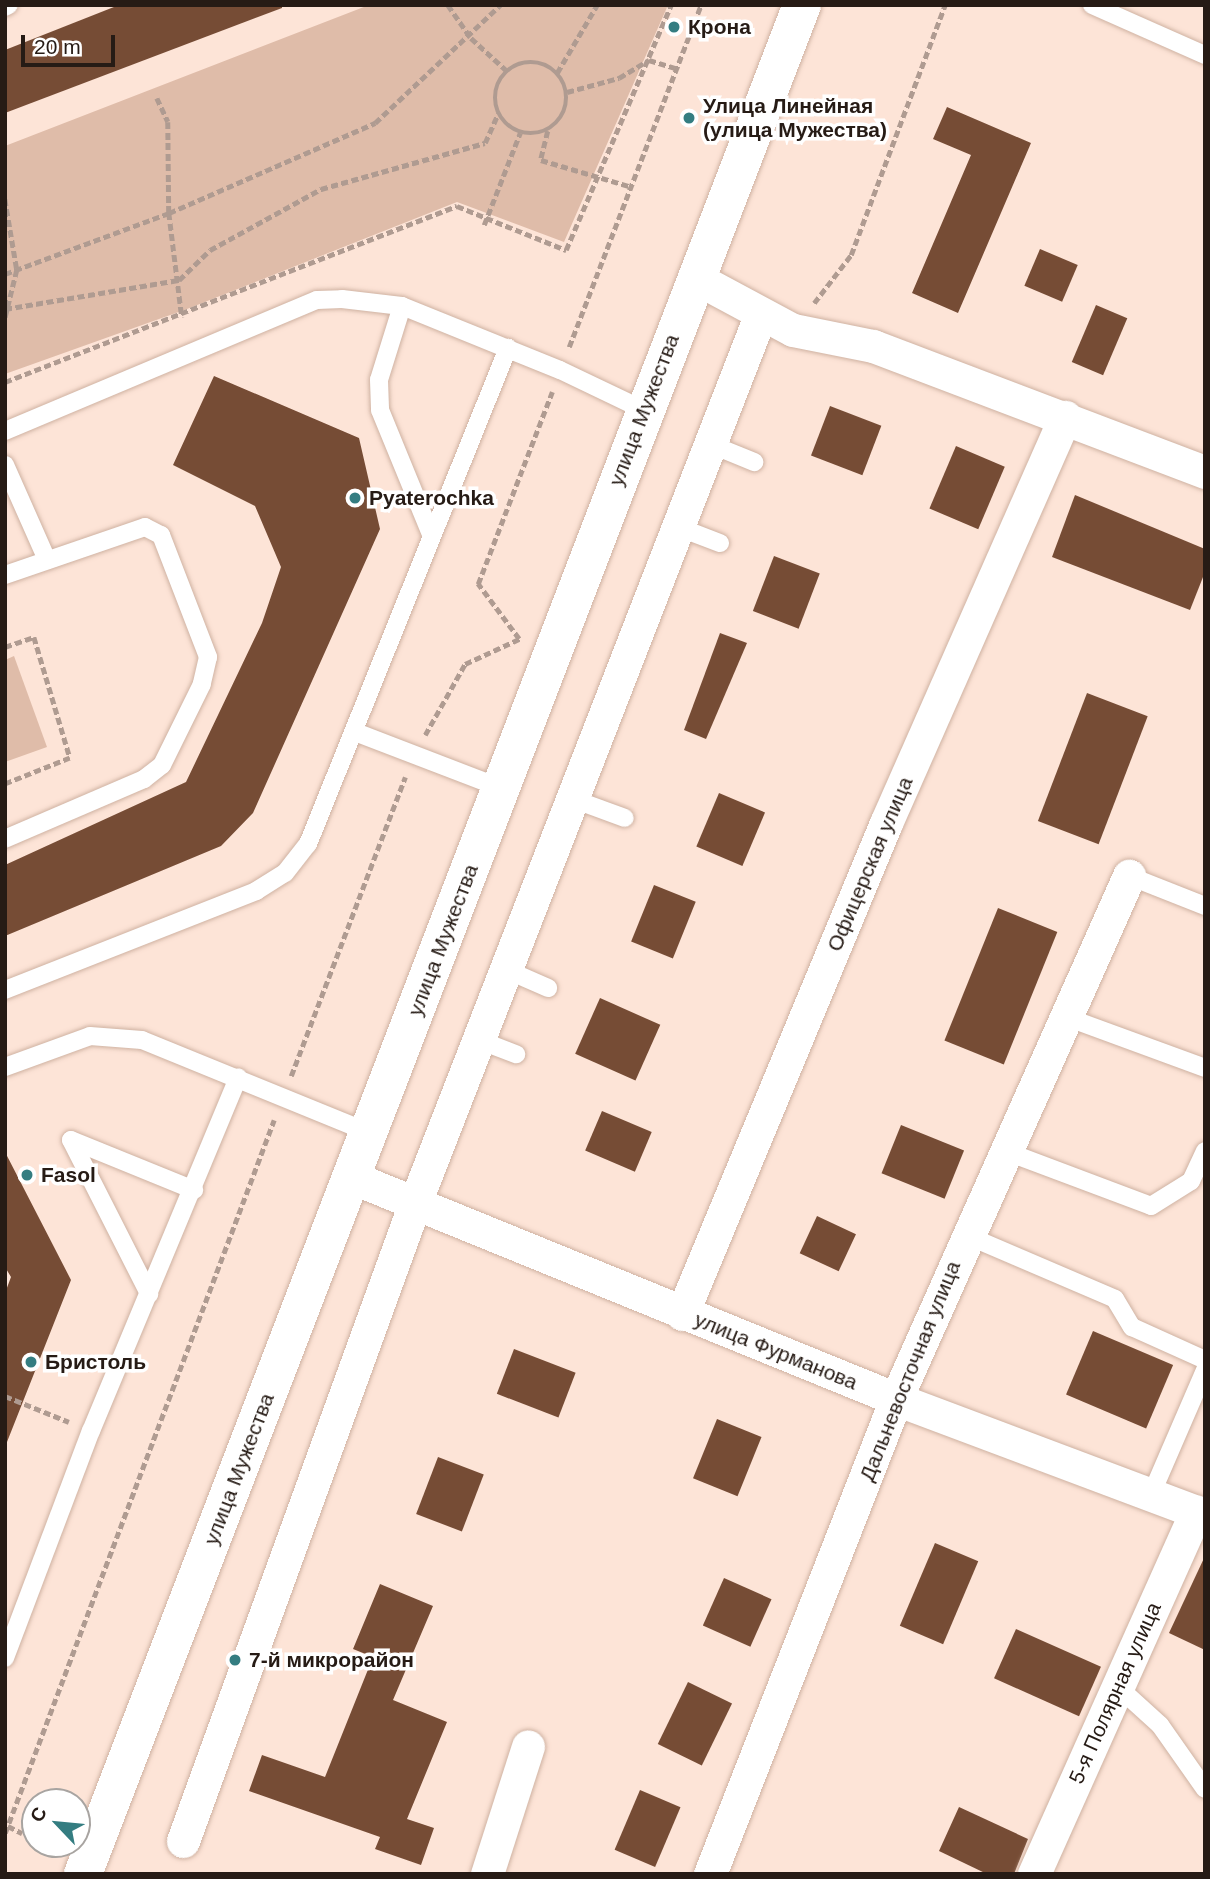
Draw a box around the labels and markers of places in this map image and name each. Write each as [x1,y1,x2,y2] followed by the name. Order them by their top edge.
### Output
[688,14,751,40] place label: Крона
[666,19,682,35] marker: Крона
[703,93,887,143] place label: Улица Линейная (улица Мужества)
[681,110,697,126] marker: Улица Линейная (улица Мужества)
[369,485,494,511] place label: Pyaterochka
[347,490,363,506] marker: Pyaterochka
[41,1162,96,1188] place label: Fasol
[19,1167,35,1183] marker: Fasol
[45,1349,146,1375] place label: Бристоль
[23,1354,39,1370] marker: Бристоль
[249,1647,414,1673] place label: 7-й микрорайон
[227,1652,243,1668] marker: 7-й микрорайон

